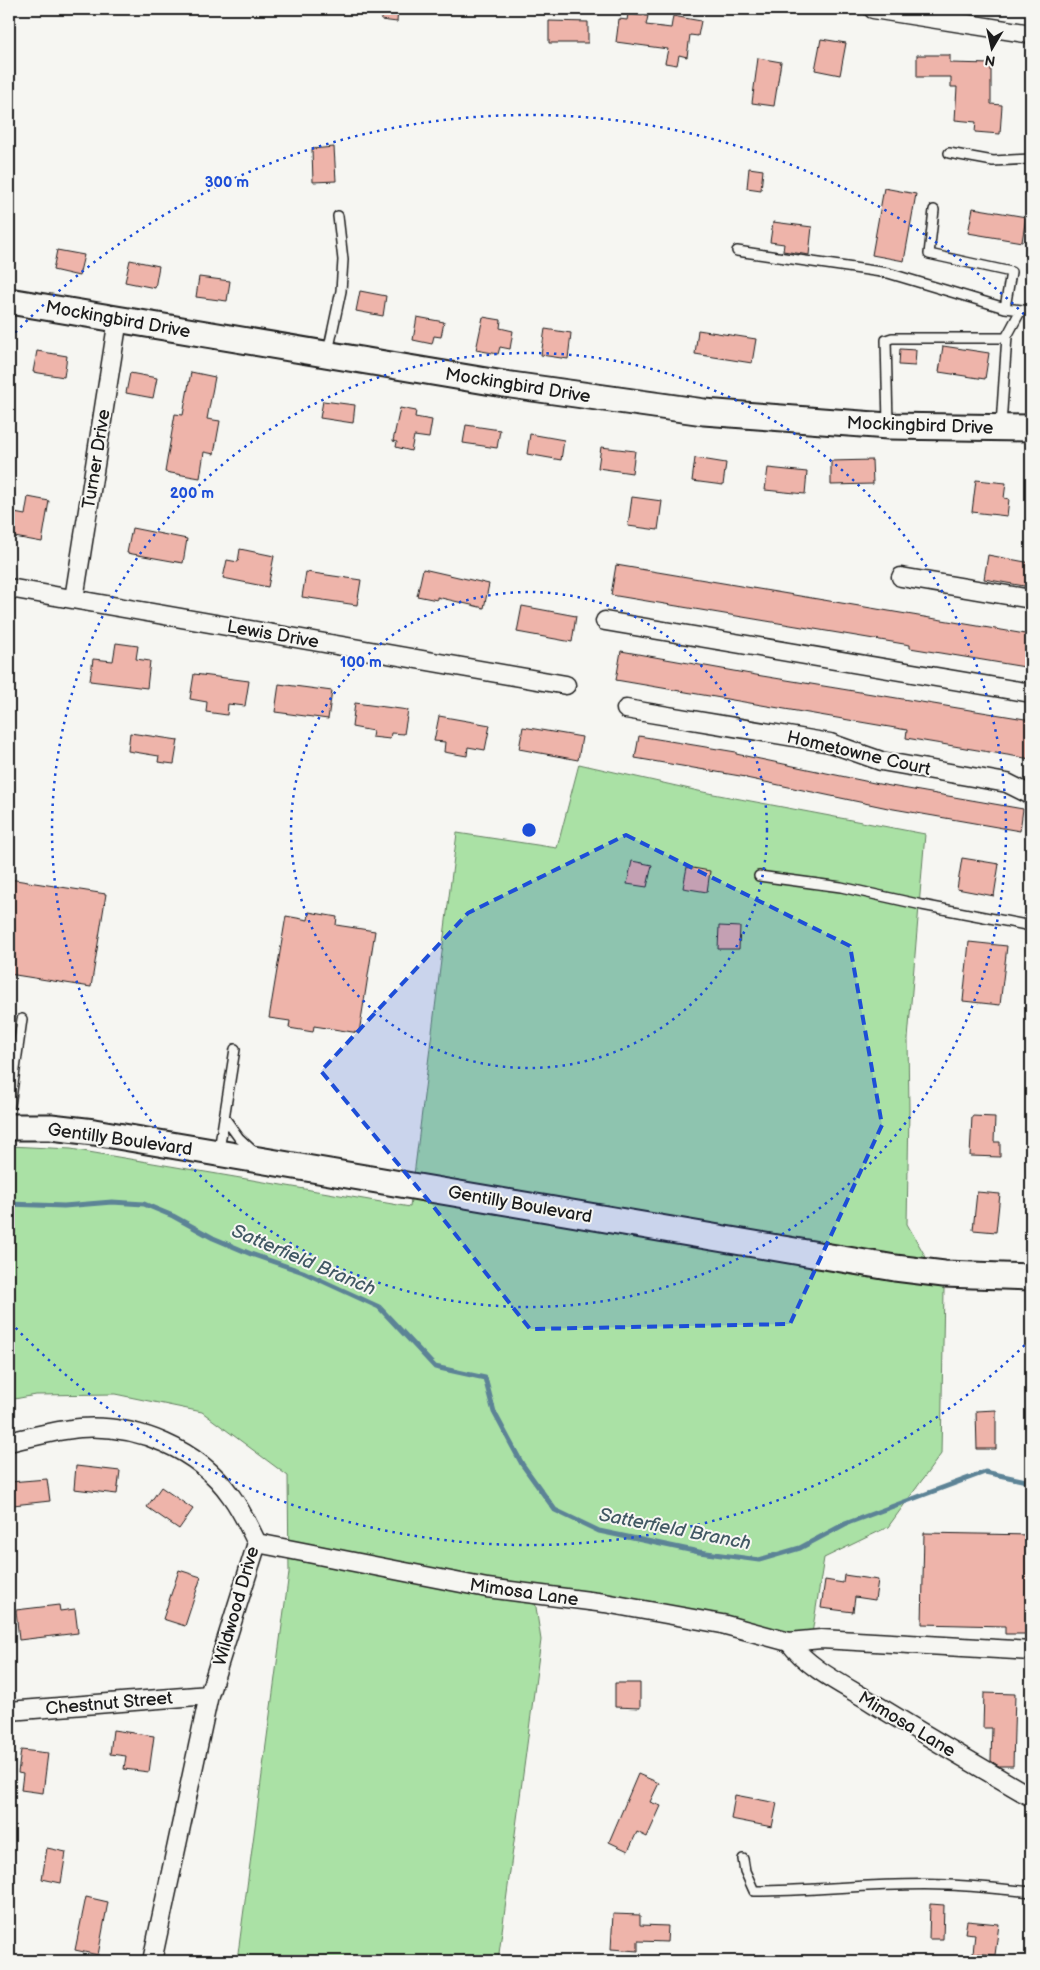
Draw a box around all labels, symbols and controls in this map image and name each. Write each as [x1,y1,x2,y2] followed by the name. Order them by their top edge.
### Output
[968,22,1018,72] north arrow
[984,51,997,70] text: N
[205,173,249,192] text: 300 m
[44,296,192,343] street label: Mockingbird Drive
[444,364,592,407] street label: Mockingbird Drive
[78,407,115,510] street label: Turner Drive
[846,412,994,439] street label: Mockingbird Drive
[170,484,214,503] text: 200 m
[225,616,321,653] street label: Lewis Drive
[340,653,382,672] text: 100 m
[785,727,933,780] street label: Hometowne Court
[520,821,538,839] centre of rings
[46,1119,194,1160] street label: Gentilly Boulevard
[446,1181,594,1227] street label: Gentilly Boulevard
[228,1220,379,1301] water label: Satterfield Branch
[597,1503,753,1555] water label: Satterfield Branch
[209,1544,264,1668] street label: Wildwood Drive
[468,1574,580,1611] street label: Mimosa Lane
[45,1687,174,1720] street label: Chestnut Street
[854,1687,959,1762] street label: Mimosa Lane

